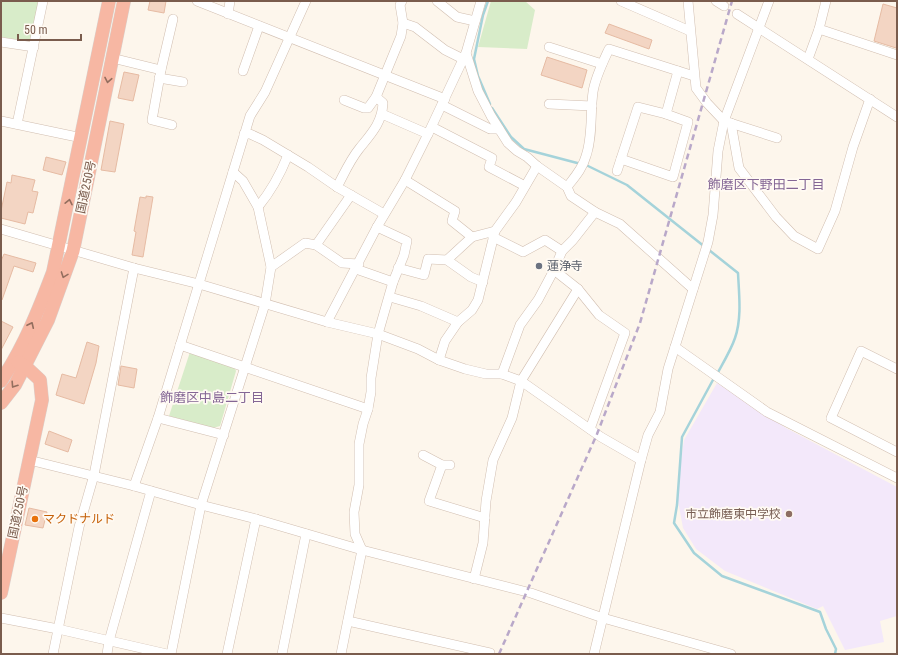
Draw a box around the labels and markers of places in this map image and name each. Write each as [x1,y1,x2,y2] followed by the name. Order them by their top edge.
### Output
[547,259,583,273] place label: 蓮浄寺
[534,261,544,271] marker: 蓮浄寺
[685,507,781,521] place label: 市立飾磨東中学校
[784,509,794,519] marker: 市立飾磨東中学校
[43,512,115,526] place label: マクドナルド
[30,514,40,524] marker: マクドナルド

